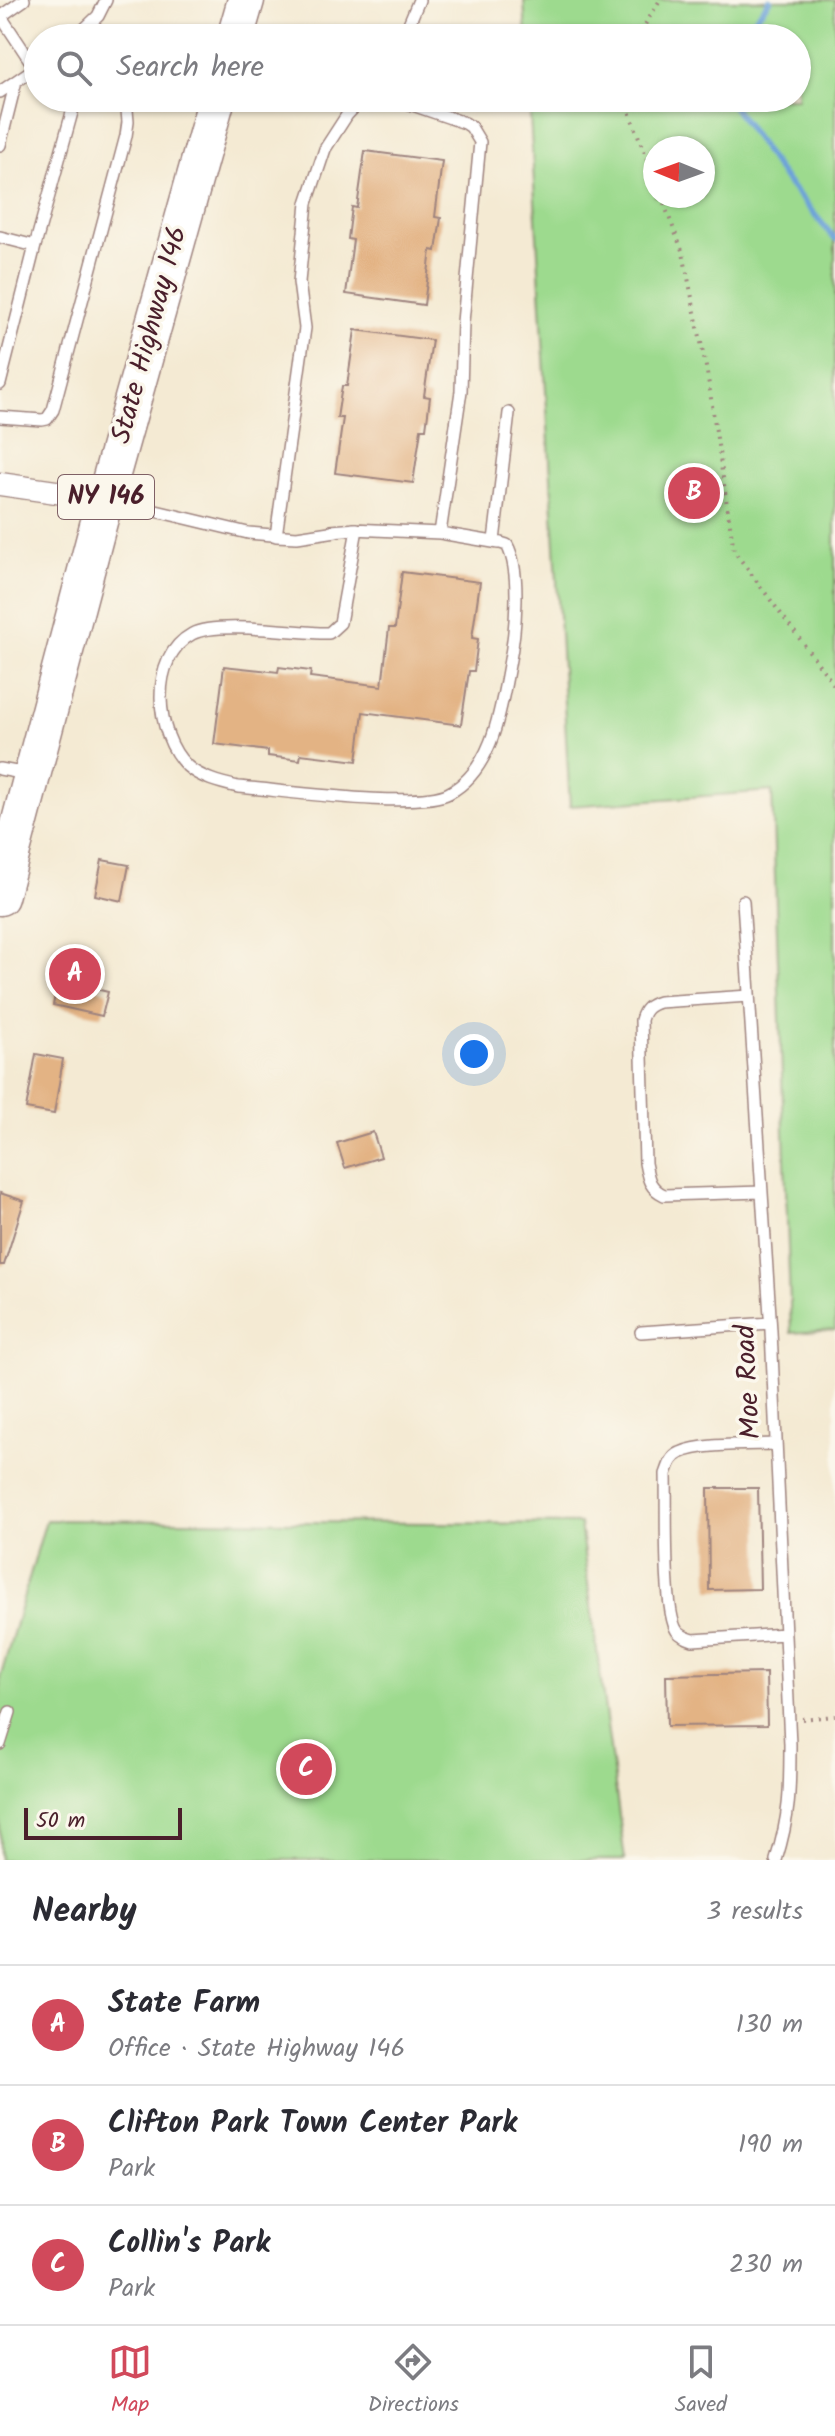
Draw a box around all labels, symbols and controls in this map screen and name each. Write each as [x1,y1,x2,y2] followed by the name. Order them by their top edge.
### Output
[24,24,811,112] search box
[116,44,264,92] text: Search here
[52,46,96,90] icon: search
[643,136,715,208] north arrow
[99,221,201,449] street label: State Highway 146
[668,463,720,523] pin: B
[58,475,154,519] road number: NY 146
[49,944,101,1004] pin: A
[454,1034,494,1074] your location
[723,1323,774,1440] street label: Moe Road
[280,1739,332,1799] pin: C
[24,1804,182,1840] scale bar
[36,1804,85,1839] text: 50 m
[32,1885,137,1939] text: Nearby
[706,1891,803,1933] text: 3 results
[108,1980,260,2028] text: State Farm
[50,2004,66,2046] text: A
[736,2004,803,2046] text: 130 m
[108,2028,405,2070] text: Office · State Highway 146
[108,2100,517,2148] text: Clifton Park Town Center Park
[50,2124,66,2166] text: B
[738,2124,803,2166] text: 190 m
[108,2148,155,2190] text: Park
[108,2220,270,2268] text: Collin's Park
[50,2244,66,2286] text: C
[729,2244,803,2286] text: 230 m
[108,2268,155,2310] text: Park
[108,2340,152,2423] tab: Map
[368,2340,459,2423] tab: Directions
[675,2340,727,2423] tab: Saved

